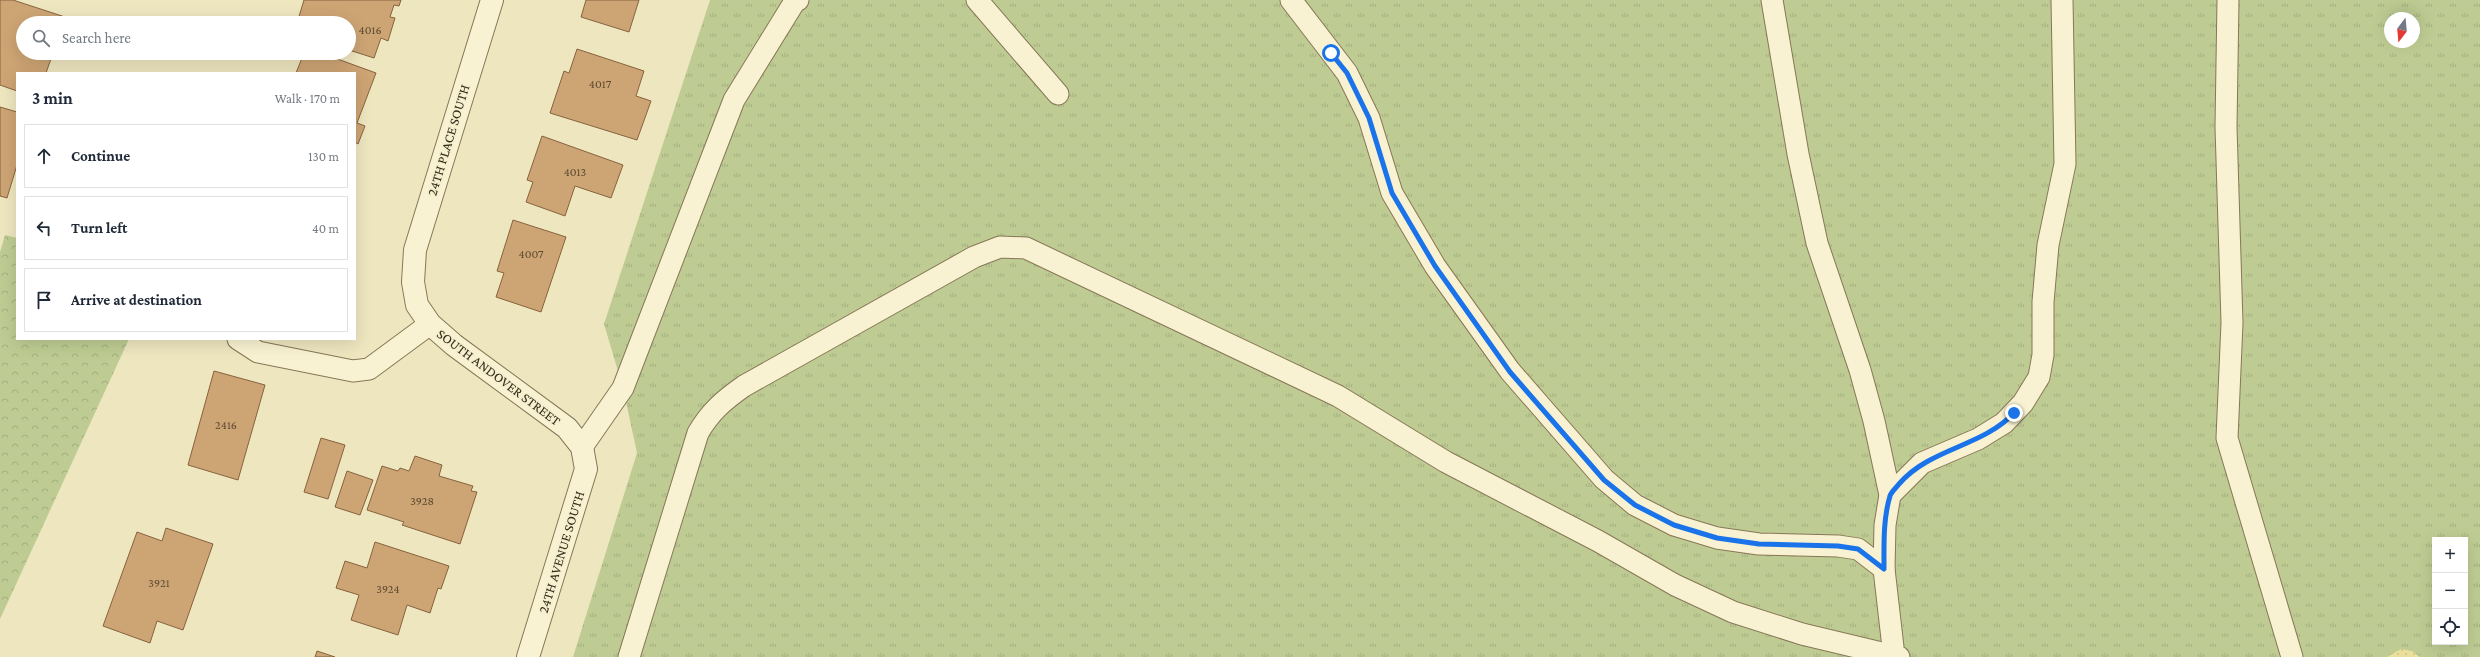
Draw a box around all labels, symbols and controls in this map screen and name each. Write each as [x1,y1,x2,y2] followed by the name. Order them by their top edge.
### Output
[2384,12,2420,48] north arrow
[16,16,356,60] search box
[359,23,382,37] house number: 4016
[30,27,52,49] icon: search
[62,30,131,46] text: Search here
[1322,44,1340,62] route start
[589,77,612,91] house number: 4017
[423,82,473,198] street label: 24TH PLACE SOUTH
[32,89,73,108] text: 3 min
[275,91,340,106] text: Walk · 170 m
[33,145,55,167] icon: ahead
[71,148,130,164] text: Continue
[308,149,339,164] text: 130 m
[564,165,587,179] house number: 4013
[33,217,55,239] icon: left
[71,220,127,236] text: Turn left
[312,221,339,236] text: 40 m
[519,247,544,261] house number: 4007
[33,289,55,311] icon: arrive
[71,292,202,308] text: Arrive at destination
[434,325,564,429] street label: SOUTH ANDOVER STREET
[2005,404,2023,422] route end
[215,418,237,432] house number: 2416
[535,489,587,615] street label: 24TH AVENUE SOUTH
[410,494,434,508] house number: 3928
[2432,537,2468,645] map controls
[2432,537,2468,573] button: +
[2432,573,2468,609] button: −
[148,576,170,590] house number: 3921
[376,582,400,596] house number: 3924
[2432,609,2468,645] button: locate

